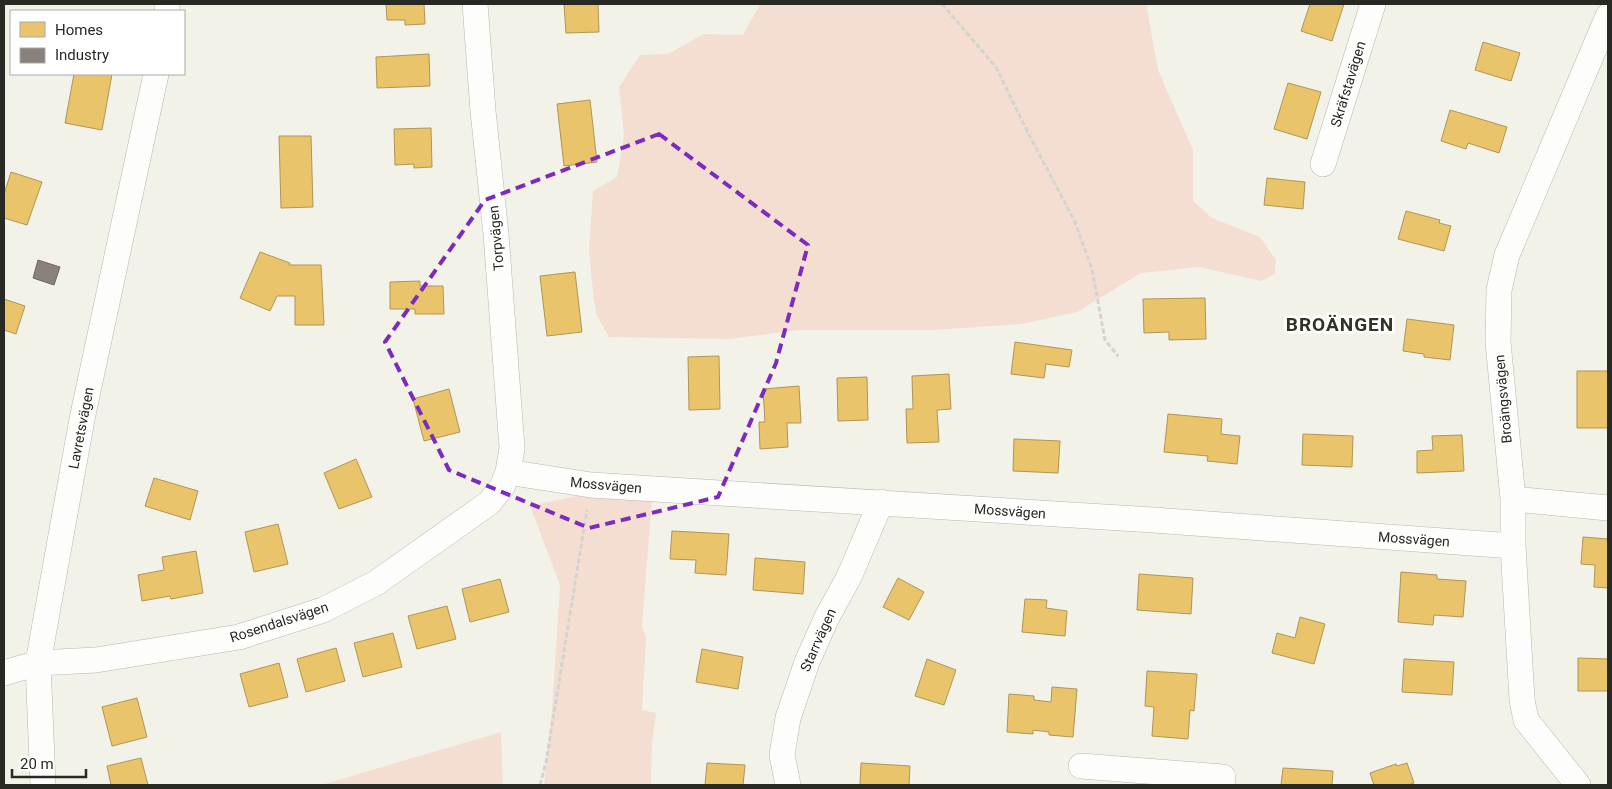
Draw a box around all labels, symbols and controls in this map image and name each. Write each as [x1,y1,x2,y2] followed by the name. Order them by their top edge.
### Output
[10,10,185,75] legend
[55,21,103,39] text: Homes
[1327,39,1369,129] street label: Skräfstavägen
[55,46,109,64] text: Industry
[485,205,507,271] street label: Torpvägen
[1286,313,1394,336] district label: BROÄNGEN
[1491,354,1515,444] street label: Broängsvägen
[65,386,97,470] street label: Lavretsvägen
[569,474,643,496] street label: Mossvägen
[974,501,1046,521] street label: Mossvägen
[1378,529,1450,549] street label: Mossvägen
[228,599,330,645] street label: Rosendalsvägen
[797,606,839,674] street label: Starrvägen
[12,746,86,778] scale bar
[20,755,54,773] text: 20 m

